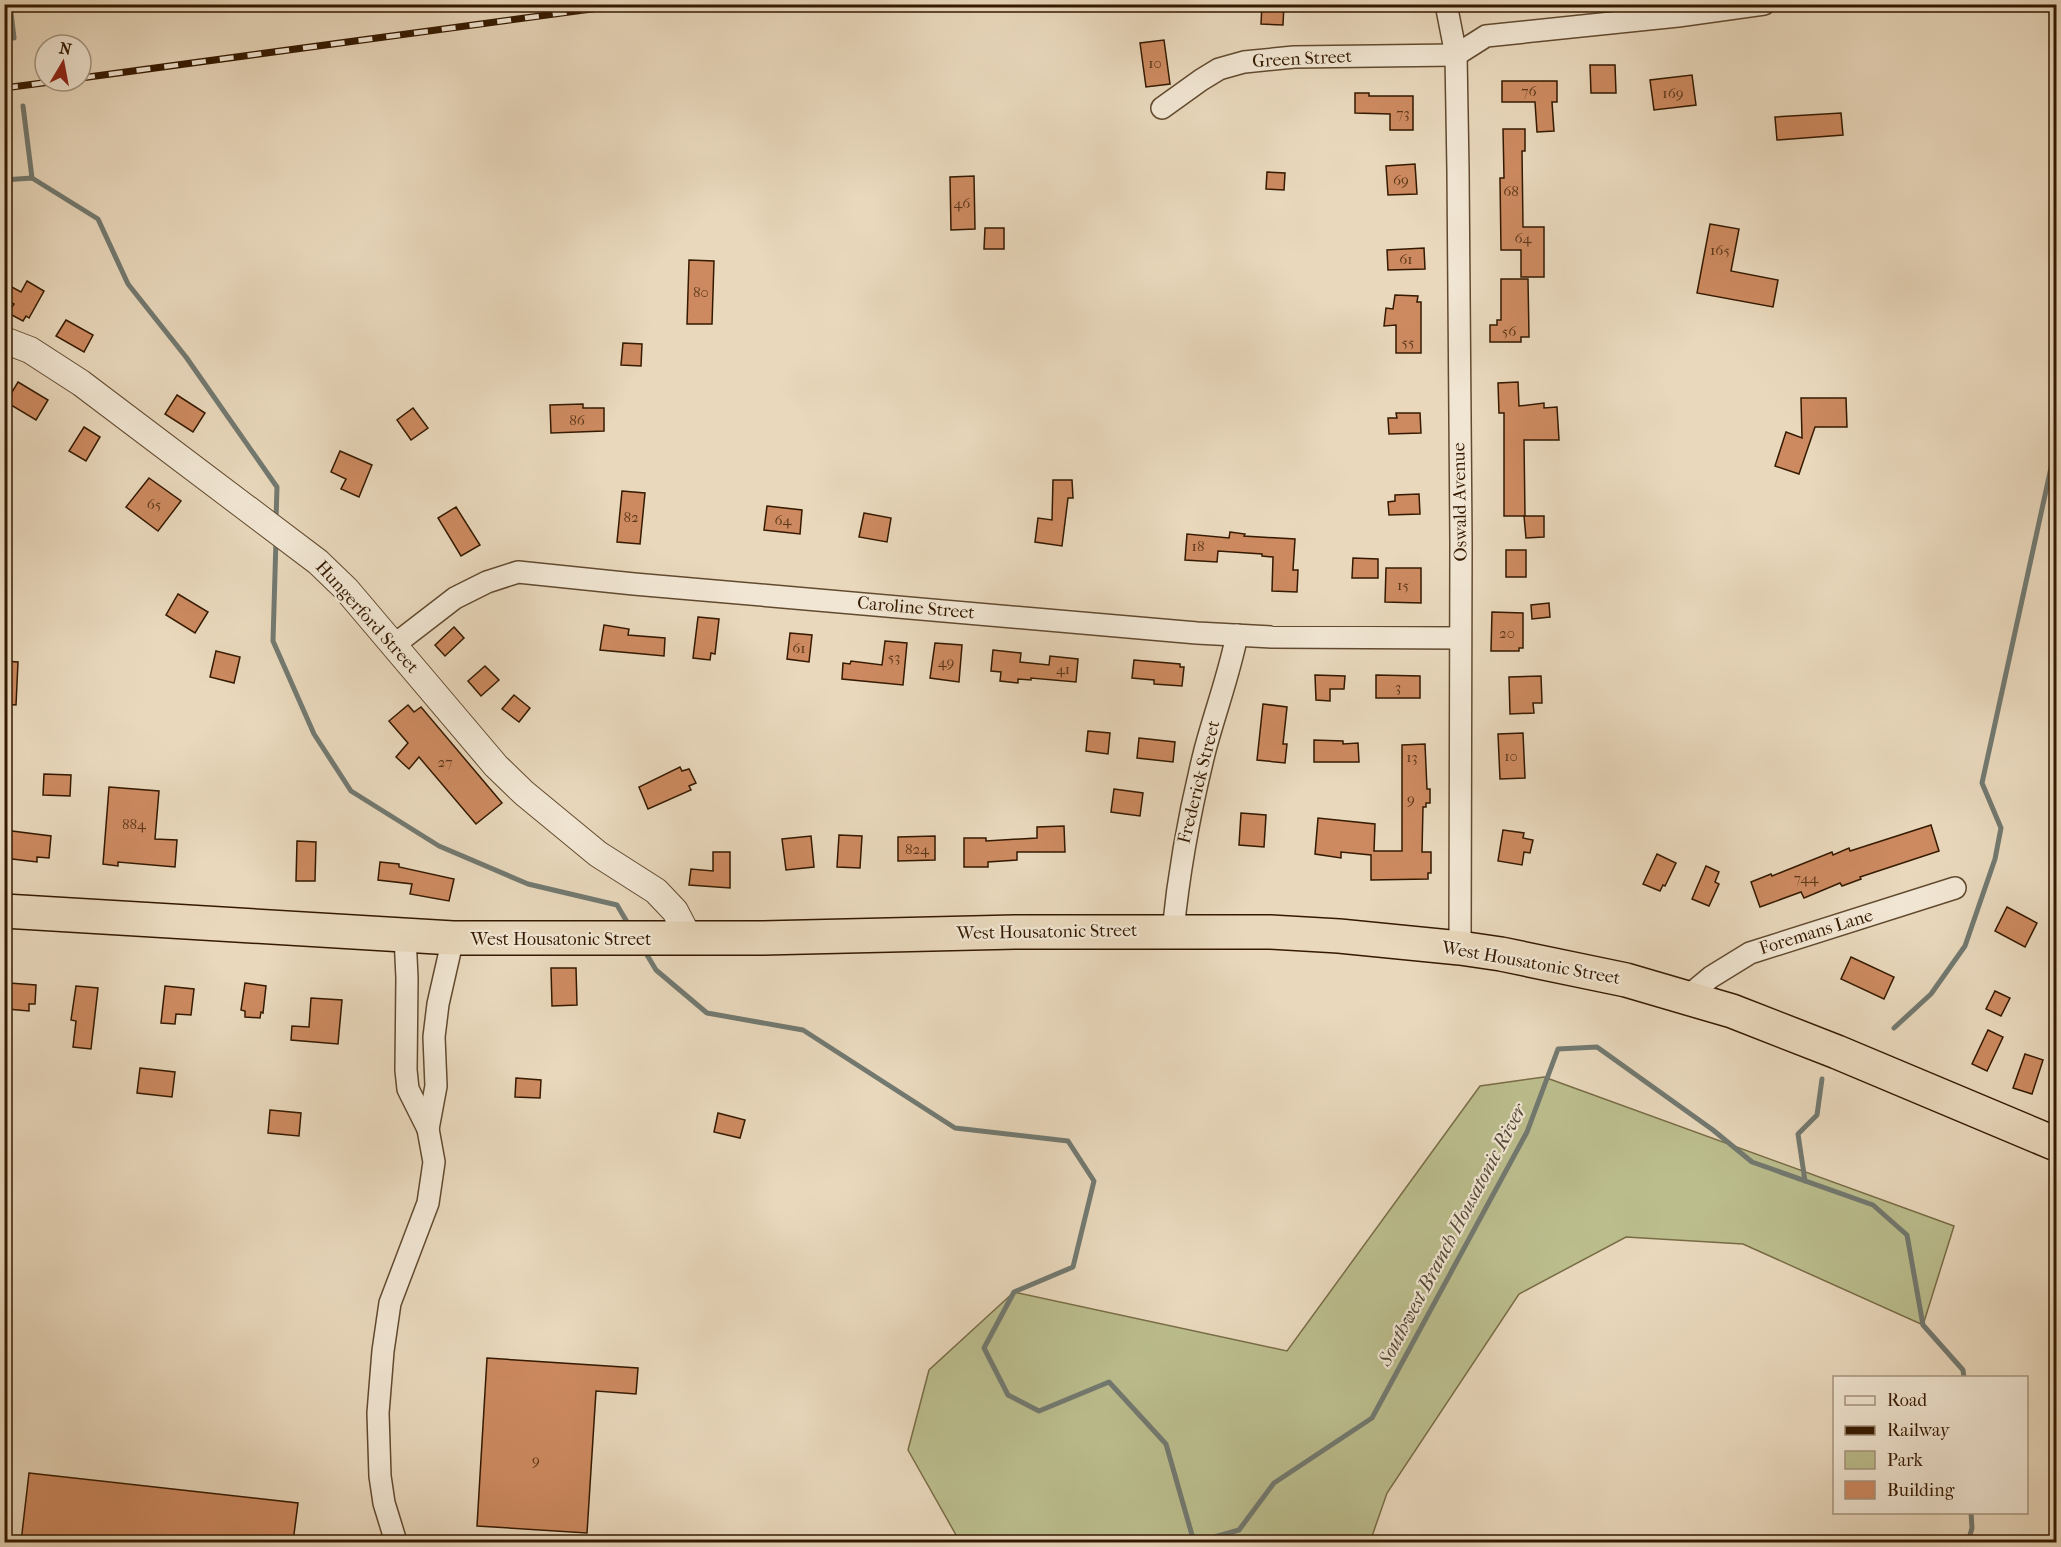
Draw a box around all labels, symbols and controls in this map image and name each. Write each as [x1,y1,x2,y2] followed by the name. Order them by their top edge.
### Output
[33,33,93,93] north arrow
[58,38,74,59] text: N
[1252,46,1353,72] street label: Green Street
[1148,54,1162,72] house number: 10
[1521,82,1538,100] house number: 76
[1662,84,1684,102] house number: 169
[1396,104,1410,122] house number: 73
[1393,171,1409,189] house number: 69
[1503,182,1519,200] house number: 68
[954,194,971,212] house number: 46
[1515,229,1533,247] house number: 64
[1710,241,1730,259] house number: 165
[1399,250,1413,268] house number: 61
[693,283,709,301] house number: 80
[1502,322,1517,340] house number: 56
[1402,333,1414,351] house number: 55
[569,411,586,429] house number: 86
[1448,442,1472,562] street label: Oswald Avenue
[147,495,161,513] house number: 65
[623,508,639,526] house number: 82
[775,511,793,529] house number: 64
[1192,537,1204,555] house number: 18
[311,556,423,678] street label: Hungerford Street
[1397,576,1409,594] house number: 15
[856,592,976,624] street label: Caroline Street
[1499,624,1515,642] house number: 20
[792,639,806,657] house number: 61
[888,648,900,666] house number: 53
[938,653,954,671] house number: 49
[1056,660,1070,678] house number: 41
[1395,678,1401,696] house number: 3
[1174,718,1225,846] street label: Frederick Street
[1504,747,1518,765] house number: 10
[1406,748,1418,766] house number: 13
[438,753,452,771] house number: 27
[1407,790,1415,808] house number: 9
[122,815,147,833] house number: 884
[905,840,930,858] house number: 824
[1794,869,1819,887] house number: 744
[1757,905,1875,959] street label: Foremans Lane
[955,920,1138,944] street label: West Housatonic Street
[470,929,652,950] street label: West Housatonic Street
[1439,937,1622,989] street label: West Housatonic Street
[1373,1098,1532,1371] water label: Southwest Branch Housatonic River
[1833,1376,2028,1514] legend
[1887,1390,1927,1411] text: Road
[1887,1420,1951,1441] text: Railway
[1887,1450,1924,1471] text: Park
[532,1451,540,1469] house number: 9
[1887,1480,1955,1501] text: Building

